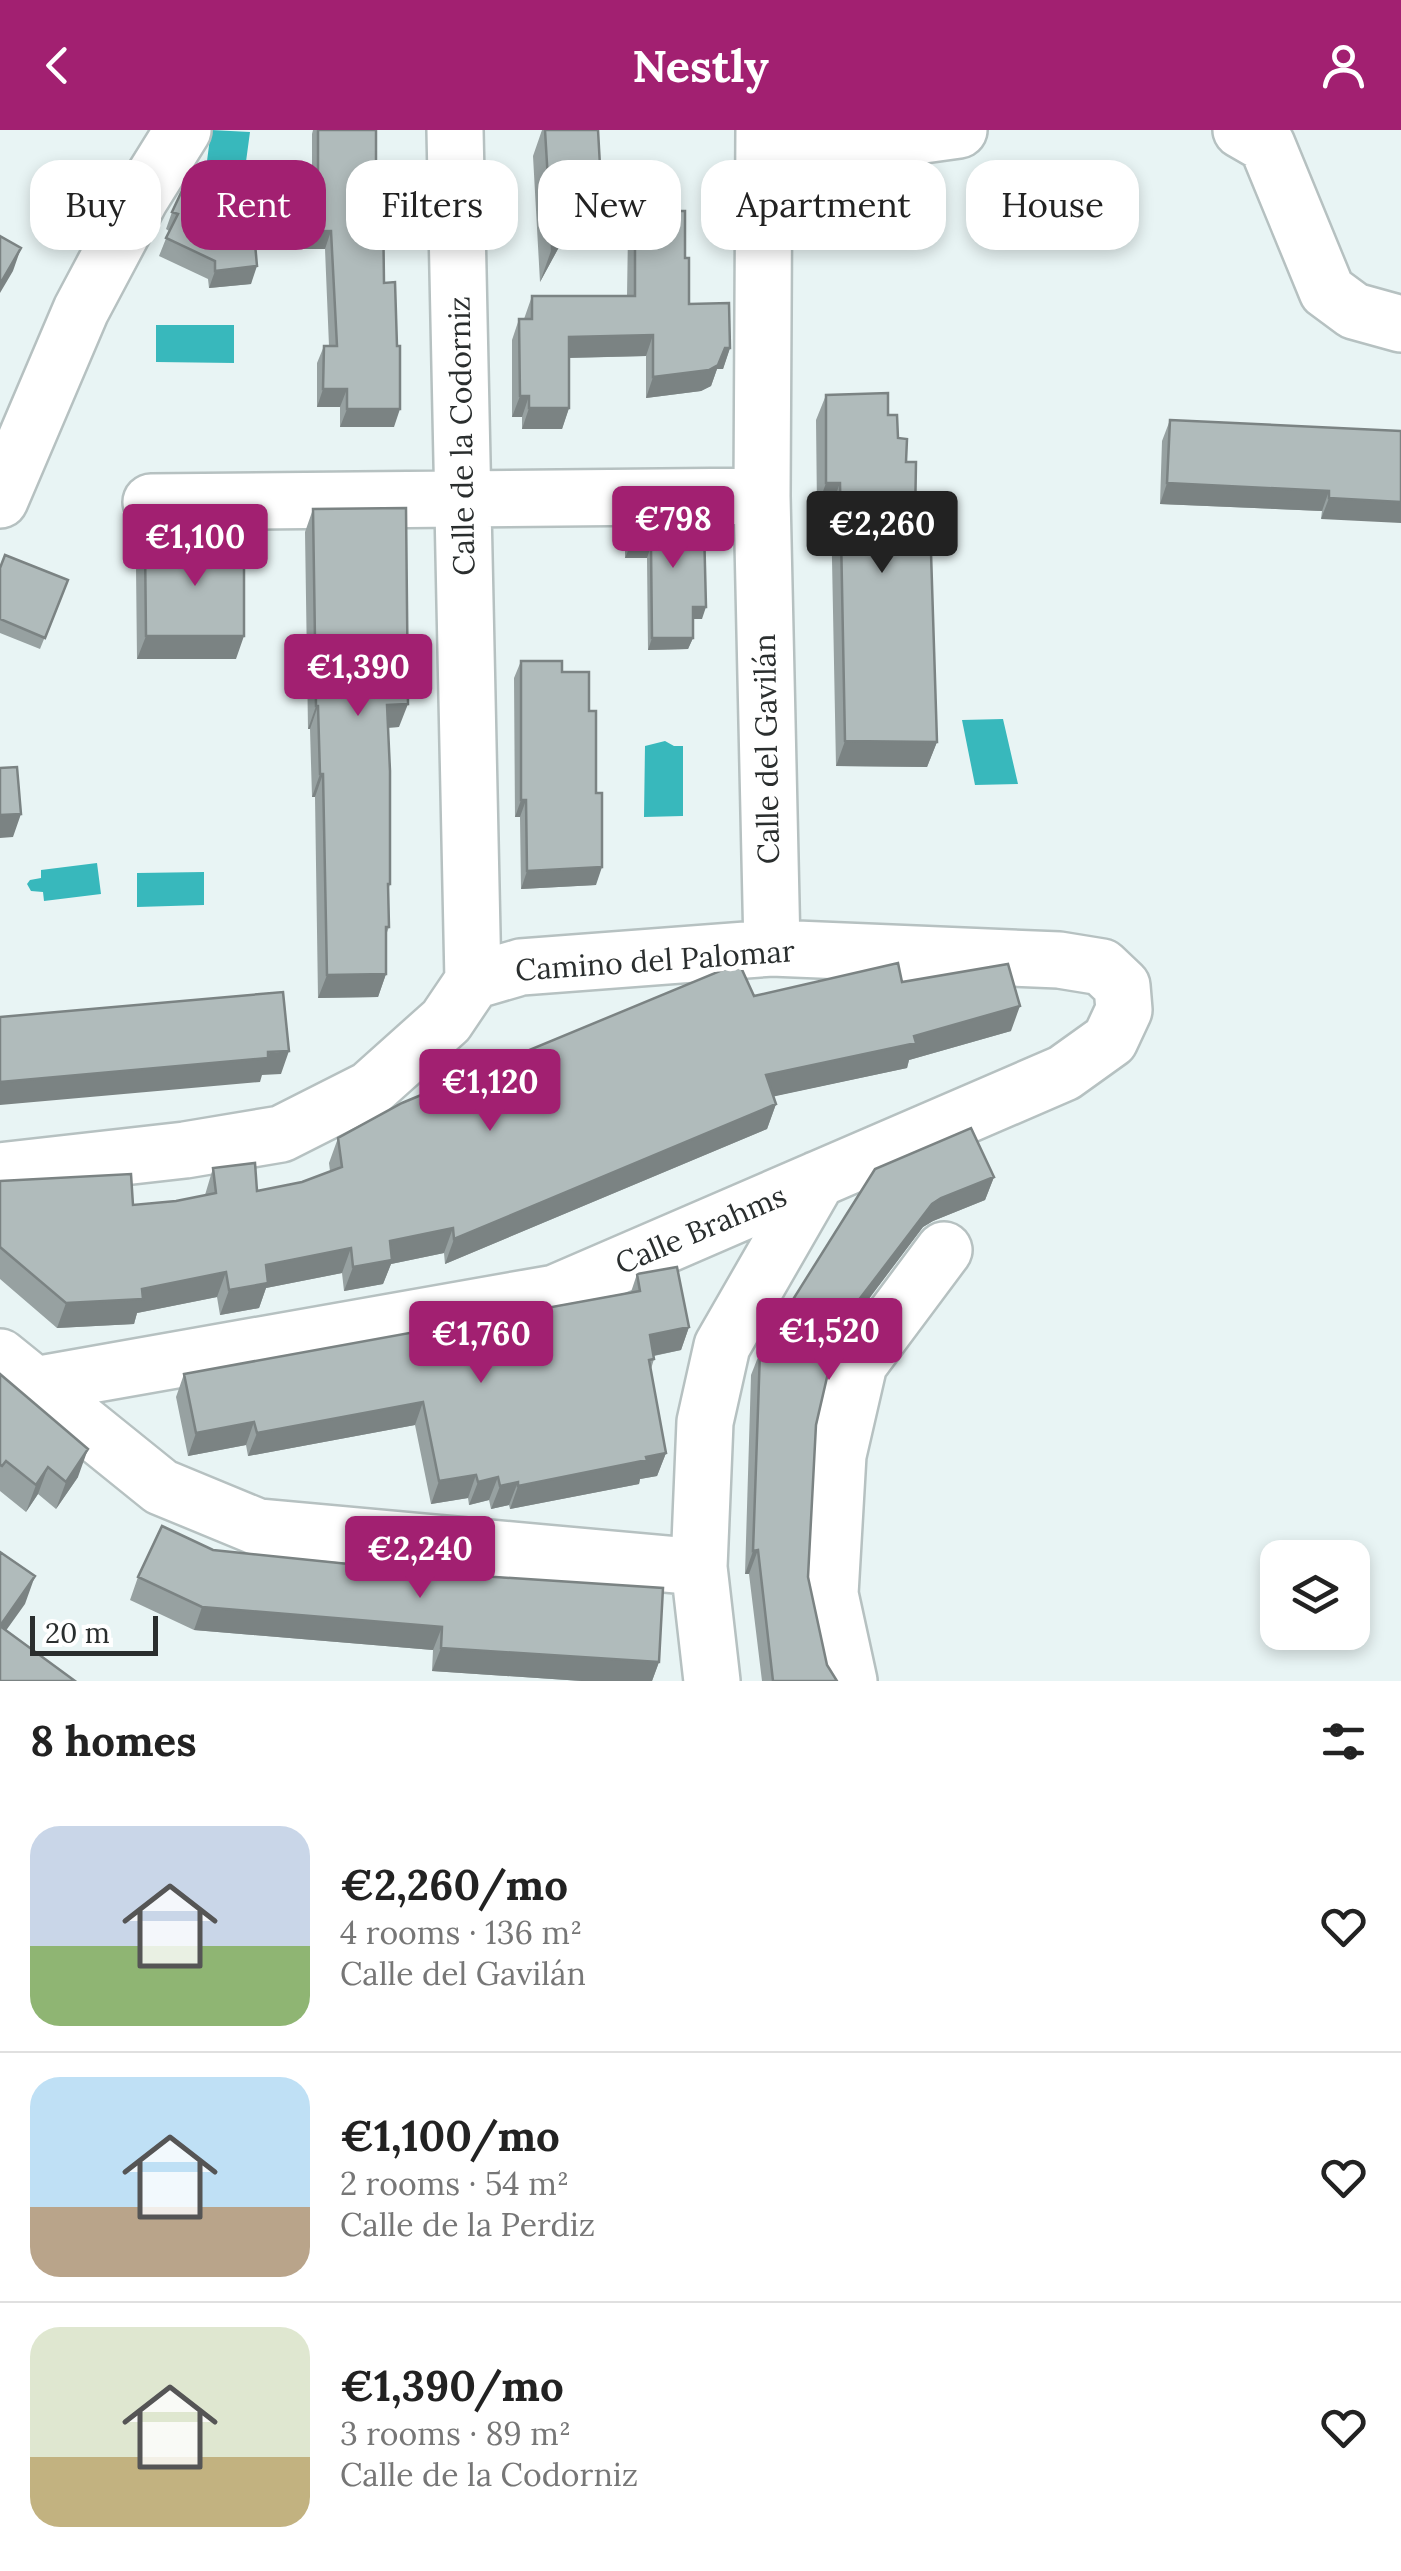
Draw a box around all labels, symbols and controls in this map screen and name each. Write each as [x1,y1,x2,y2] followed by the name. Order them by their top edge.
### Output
[632,37,769,94] text: Nestly
[30,38,85,93] icon: back
[1316,38,1371,93] icon: person
[30,160,161,250] chip: Buy
[181,160,326,250] chip: Rent
[346,160,518,250] chip: Filters
[538,160,681,250] chip: New
[701,160,946,250] chip: Apartment
[966,160,1139,250] chip: House
[440,296,482,576] street label: Calle de la Codorniz
[614,486,732,571] pin: €798
[801,491,963,576] pin: €2,260
[634,498,712,539] text: €798
[829,503,935,544] text: €2,260
[114,504,276,589] pin: €1,100
[145,516,245,557] text: €1,100
[745,633,787,865] street label: Calle del Gavilán
[277,634,439,719] pin: €1,390
[306,646,410,687] text: €1,390
[514,931,796,989] street label: Camino del Palomar
[409,1049,571,1134] pin: €1,120
[441,1061,539,1102] text: €1,120
[609,1176,792,1282] street label: Calle Brahms
[748,1298,910,1383] pin: €1,520
[400,1301,562,1386] pin: €1,760
[778,1310,880,1351] text: €1,520
[431,1313,531,1354] text: €1,760
[339,1516,501,1601] pin: €2,240
[367,1528,473,1569] text: €2,240
[1260,1540,1370,1650] map controls
[1260,1540,1370,1650] button: layers
[30,1611,158,1656] scale bar
[45,1615,110,1651] text: 20 m
[30,1714,197,1768] text: 8 homes
[1316,1714,1371,1769] icon: filters
[340,1858,568,1912] text: €2,260/mo
[110,1866,230,1986] icon: home
[1316,1899,1371,1954] icon: heart
[340,1912,582,1953] text: 4 rooms · 136 m²
[340,1953,586,1994] text: Calle del Gavilán
[340,2109,560,2163] text: €1,100/mo
[110,2117,230,2237] icon: home
[1316,2150,1371,2205] icon: heart
[340,2163,569,2204] text: 2 rooms · 54 m²
[340,2204,595,2245] text: Calle de la Perdiz
[340,2359,564,2413] text: €1,390/mo
[110,2367,230,2487] icon: home
[1316,2400,1371,2455] icon: heart
[340,2413,571,2454] text: 3 rooms · 89 m²
[340,2454,638,2495] text: Calle de la Codorniz

